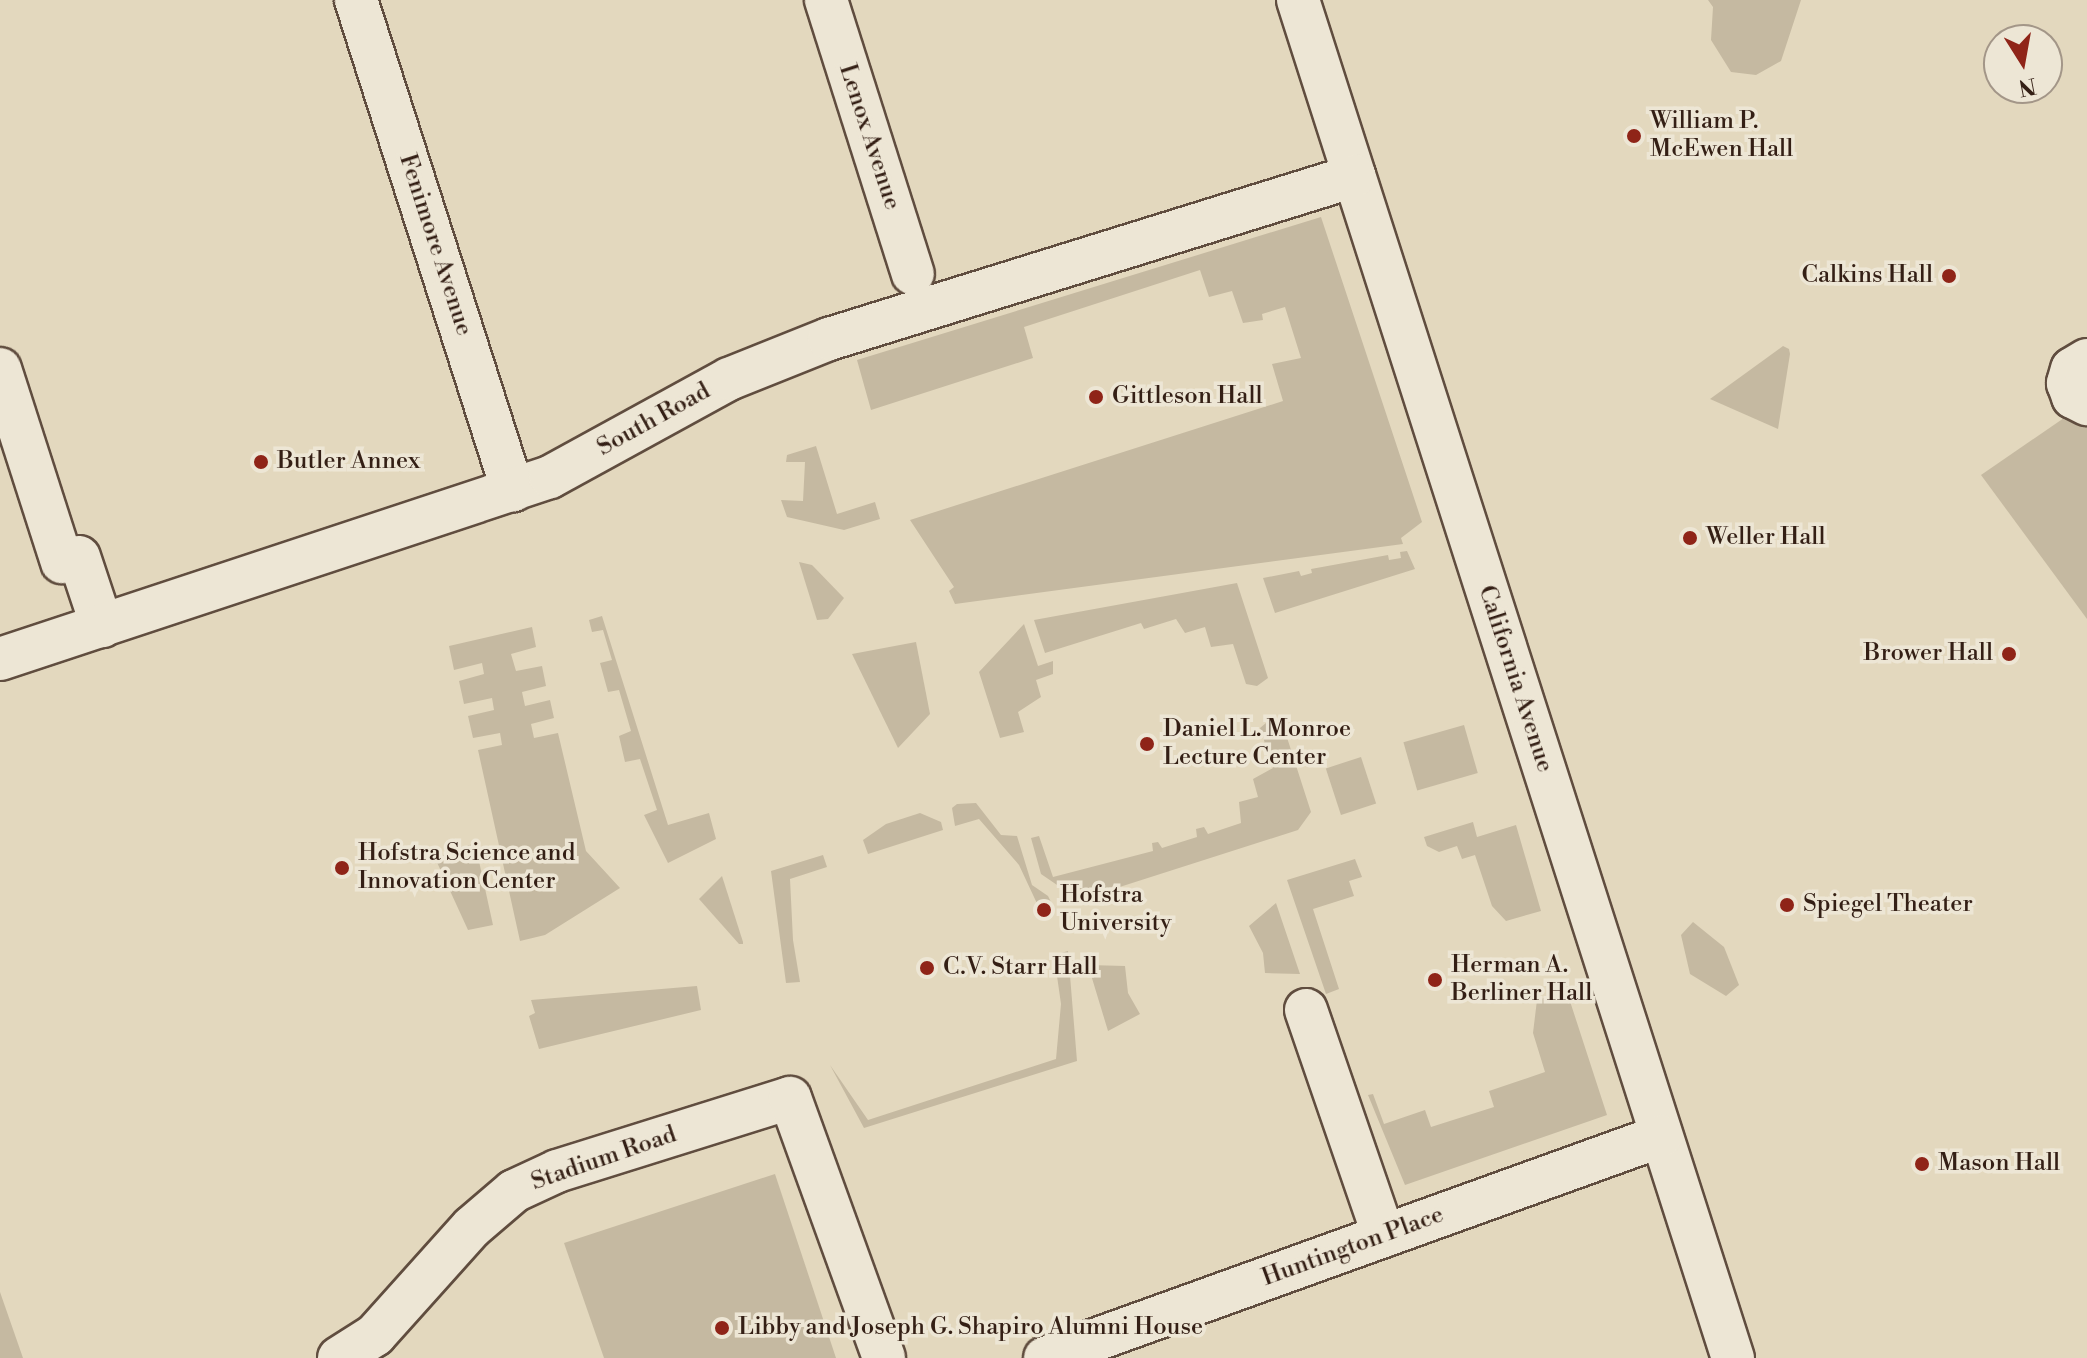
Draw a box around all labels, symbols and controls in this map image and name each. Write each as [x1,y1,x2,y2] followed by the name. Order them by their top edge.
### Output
[1983,24,2063,104] north arrow
[832,61,906,213] street label: Lenox Avenue
[2016,71,2038,101] text: N
[1650,108,1793,164] place label: William P. McEwen Hall
[1625,127,1643,145] marker: William P. McEwen Hall
[392,151,478,339] street label: Fenimore Avenue
[1801,262,1933,290] place label: Calkins Hall
[1940,267,1958,285] marker: Calkins Hall
[593,377,715,463] street label: South Road
[1112,383,1263,411] place label: Gittleson Hall
[1087,388,1105,406] marker: Gittleson Hall
[277,448,420,476] place label: Butler Annex
[252,453,270,471] marker: Butler Annex
[1706,524,1826,552] place label: Weller Hall
[1681,529,1699,547] marker: Weller Hall
[1471,582,1559,776] street label: California Avenue
[1864,640,1993,668] place label: Brower Hall
[2000,645,2018,663] marker: Brower Hall
[1163,716,1351,772] place label: Daniel L. Monroe Lecture Center
[1138,735,1156,753] marker: Daniel L. Monroe Lecture Center
[358,840,575,896] place label: Hofstra Science and Innovation Center
[333,859,351,877] marker: Hofstra Science and Innovation Center
[1060,882,1172,938] place label: Hofstra University
[1803,891,1973,919] place label: Spiegel Theater
[1778,896,1796,914] marker: Spiegel Theater
[1035,901,1053,919] marker: Hofstra University
[1451,952,1592,1008] place label: Herman A. Berliner Hall
[943,954,1098,982] place label: C.V. Starr Hall
[918,959,936,977] marker: C.V. Starr Hall
[1426,971,1444,989] marker: Herman A. Berliner Hall
[528,1121,680,1197] street label: Stadium Road
[1938,1150,2060,1178] place label: Mason Hall
[1913,1155,1931,1173] marker: Mason Hall
[1258,1201,1448,1293] street label: Huntington Place
[738,1314,1203,1342] place label: Libby and Joseph G. Shapiro Alumni House
[713,1319,731,1337] marker: Libby and Joseph G. Shapiro Alumni House

